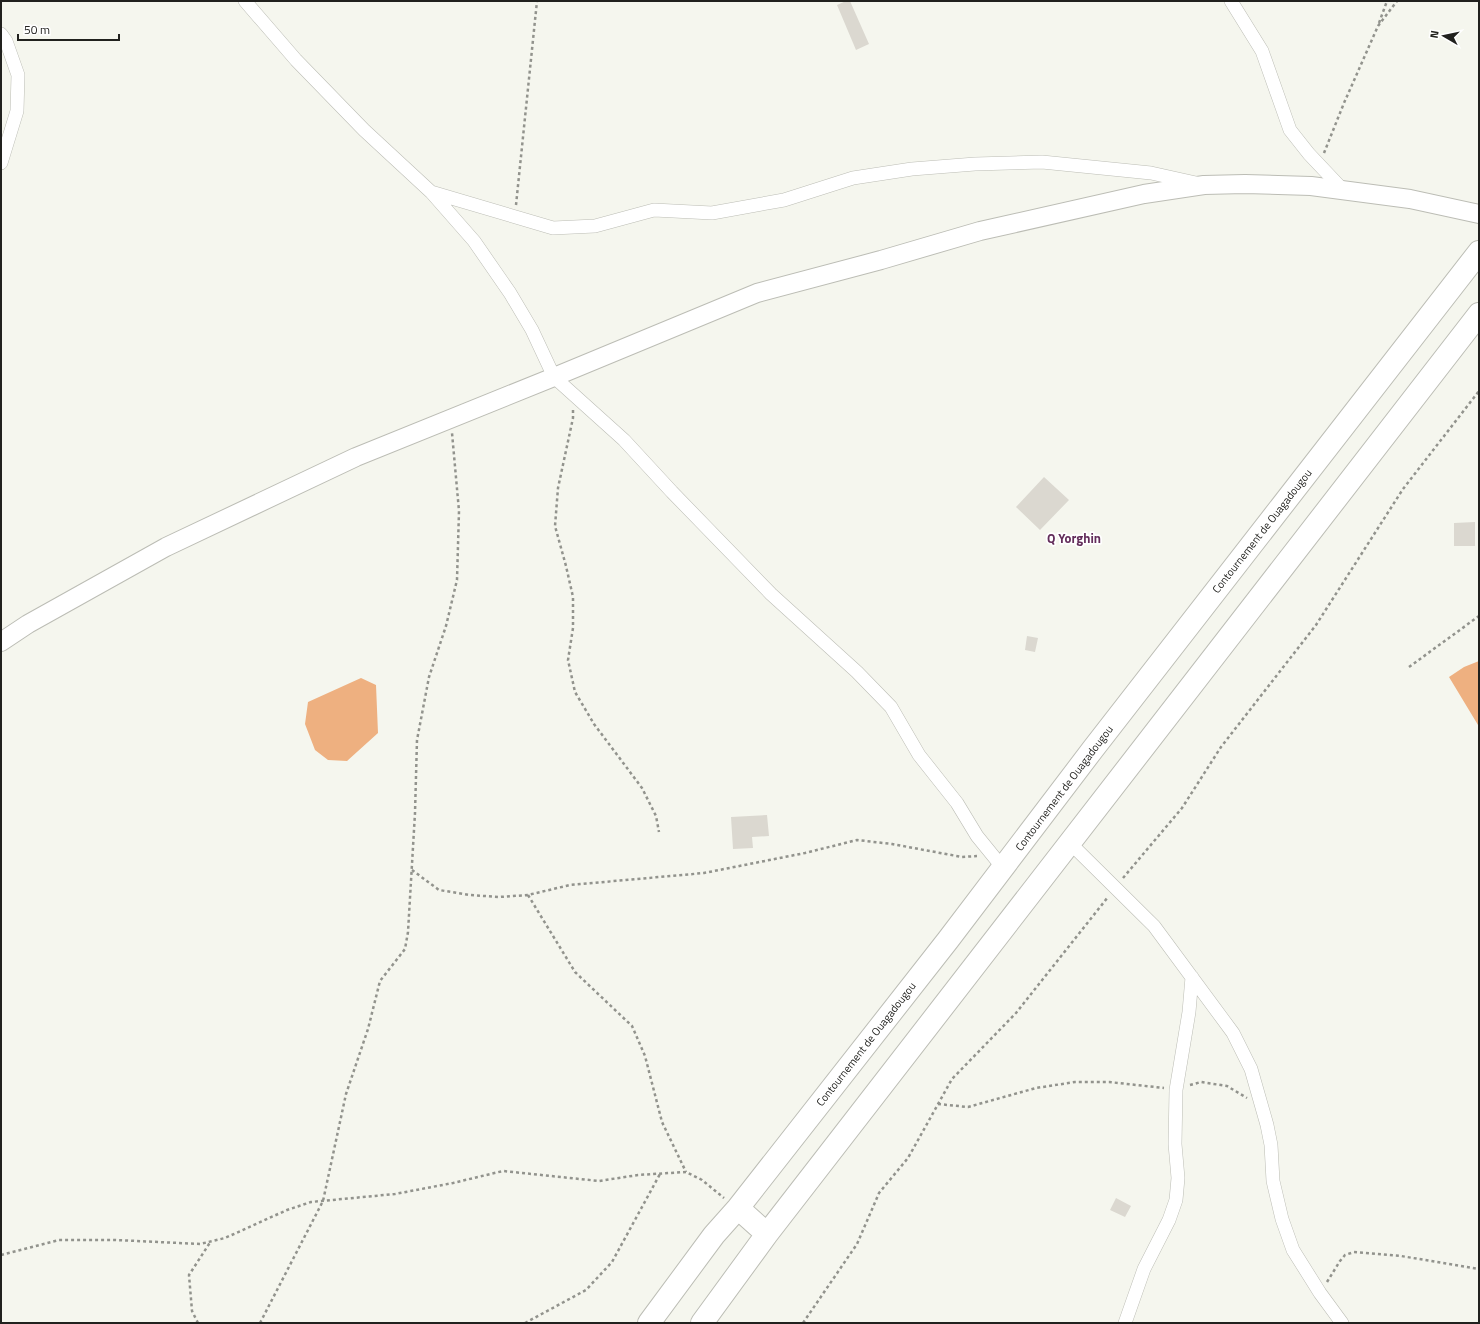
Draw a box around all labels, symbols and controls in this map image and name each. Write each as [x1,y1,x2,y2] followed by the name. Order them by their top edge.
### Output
[18,16,119,42] scale bar
[1424,16,1464,56] north arrow
[24,20,50,39] text: 50 m
[1426,29,1443,39] text: N
[1208,465,1316,596] street label: Contournement de Ouagadougou
[1047,528,1101,548] district label: Q Yorghin
[1011,722,1117,854] street label: Contournement de Ouagadougou
[812,978,920,1109] street label: Contournement de Ouagadougou

